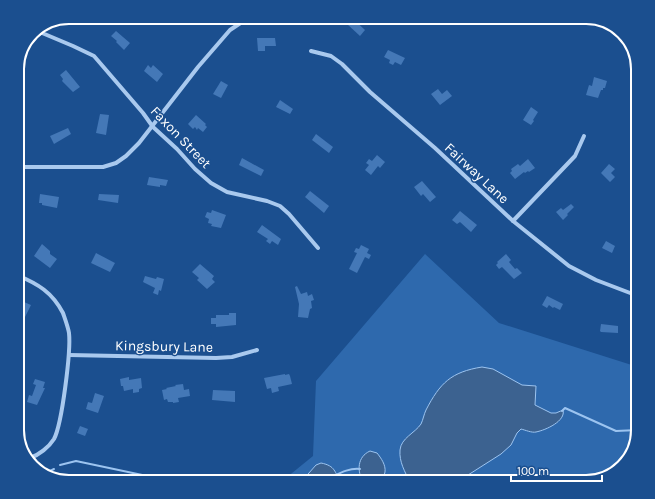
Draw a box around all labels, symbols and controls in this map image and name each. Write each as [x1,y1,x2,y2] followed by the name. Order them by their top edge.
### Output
[147,103,214,172] street label: Faxon Street
[441,139,512,207] street label: Fairway Lane
[115,337,213,356] street label: Kingsbury Lane
[511,457,602,483] scale bar
[517,464,549,478] text: 100 m

